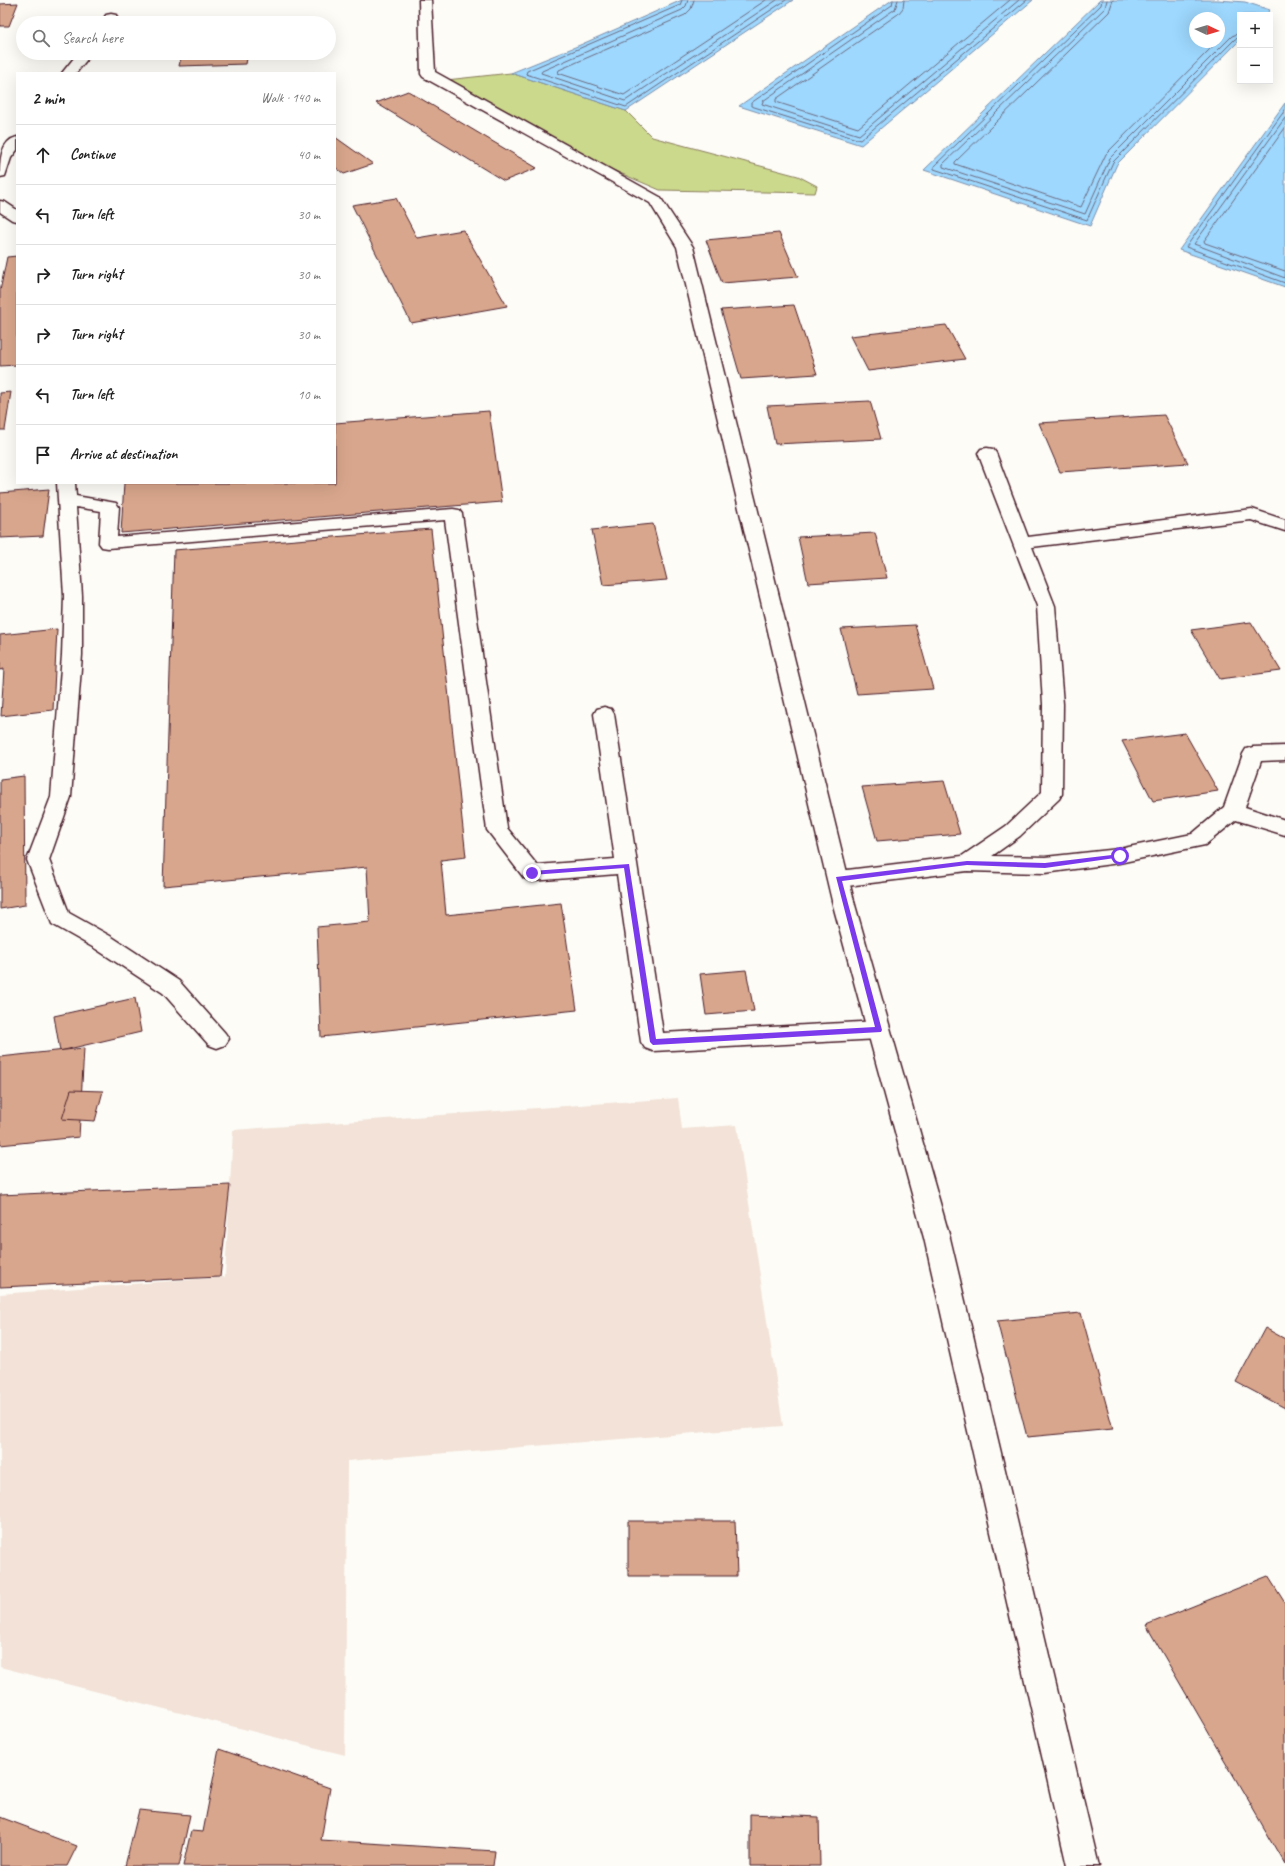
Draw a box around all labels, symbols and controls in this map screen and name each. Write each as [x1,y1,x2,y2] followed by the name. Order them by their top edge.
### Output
[1189,12,1225,48] north arrow
[1237,12,1273,84] map controls
[1237,12,1273,48] button: +
[16,16,336,60] search box
[30,27,52,49] icon: search
[62,29,123,48] text: Search here
[1237,48,1273,84] button: −
[32,88,65,109] text: 2 min
[261,90,320,106] text: Walk · 140 m
[32,144,54,166] icon: ahead
[70,145,115,164] text: Continue
[298,147,320,163] text: 40 m
[32,204,54,226] icon: left
[70,205,113,224] text: Turn left
[298,207,320,223] text: 30 m
[32,264,54,286] icon: right
[70,265,123,284] text: Turn right
[298,267,320,283] text: 30 m
[32,324,54,346] icon: right
[70,325,123,344] text: Turn right
[298,327,320,343] text: 30 m
[32,384,54,406] icon: left
[70,385,113,404] text: Turn left
[298,387,320,403] text: 10 m
[32,444,54,466] icon: arrive
[70,445,177,464] text: Arrive at destination
[1111,847,1129,865] route start
[523,864,541,882] route end

